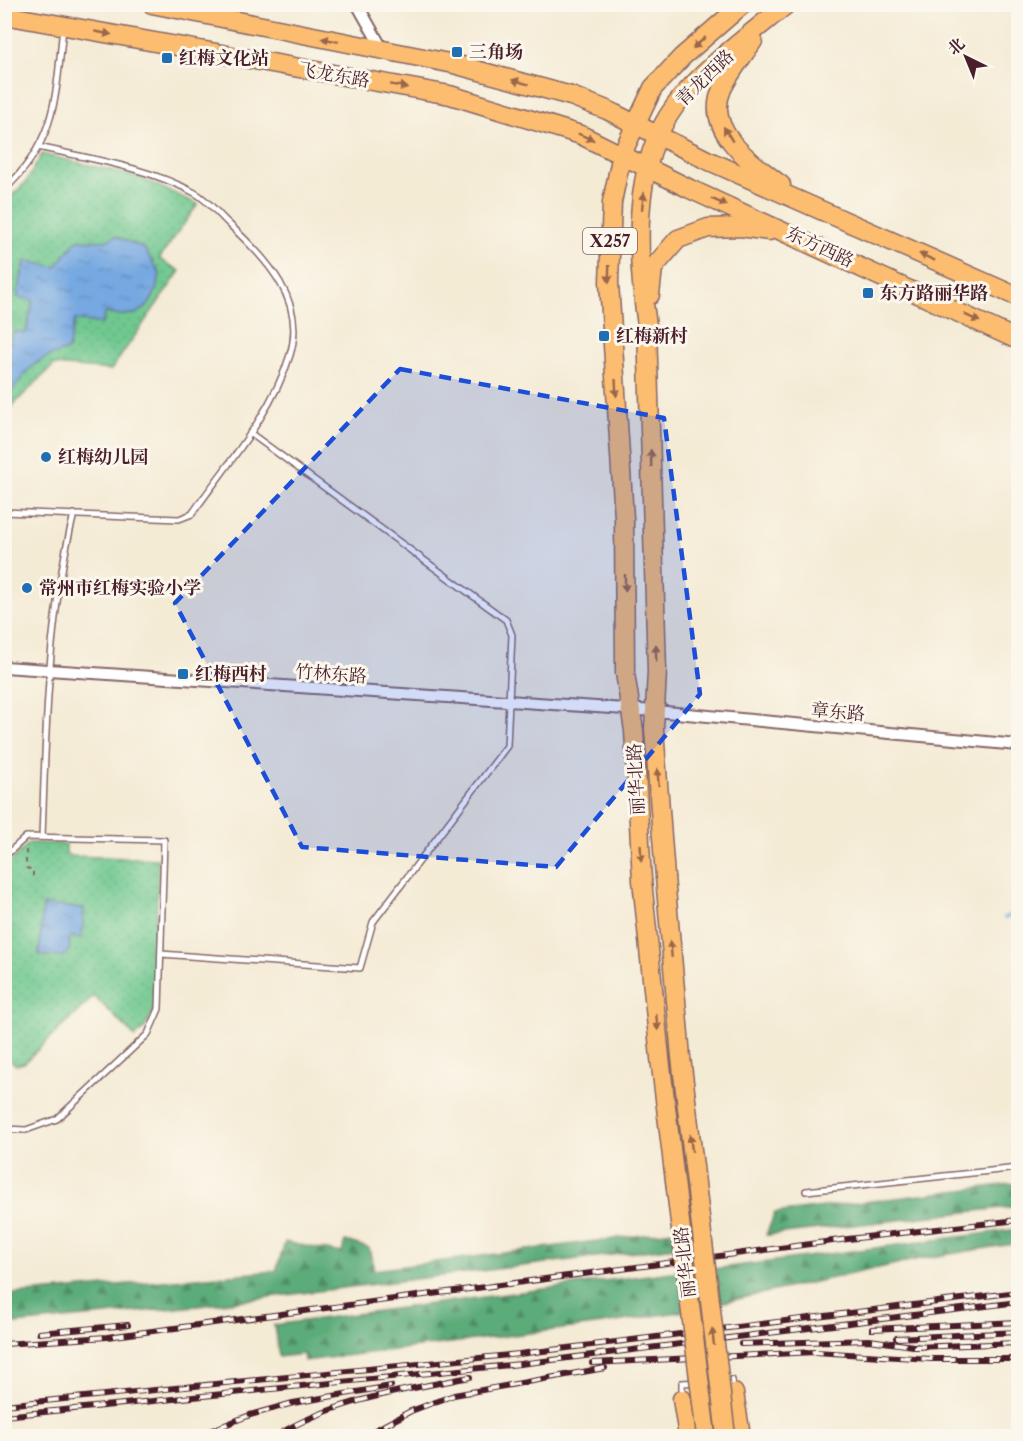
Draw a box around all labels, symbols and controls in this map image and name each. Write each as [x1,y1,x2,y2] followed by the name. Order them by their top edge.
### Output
[936,27,996,87] north arrow
[94,29,113,38] one-way arrow
[943,33,968,59] text: 北
[320,35,339,44] one-way arrow
[692,36,707,49] one-way arrow
[469,41,523,63] place label: 三角场
[450,45,464,59] marker: 三角场
[671,45,739,111] street label: 青龙西路
[179,47,269,69] place label: 红梅文化站
[160,51,174,65] marker: 红梅文化站
[297,58,371,92] street label: 飞龙东路
[511,77,529,86] one-way arrow
[389,82,408,91] one-way arrow
[723,125,733,142] one-way arrow
[578,132,596,142] one-way arrow
[639,191,648,210] one-way arrow
[710,197,728,207] one-way arrow
[783,222,857,272] street label: 东方西路
[583,228,637,254] road number: X257
[917,252,935,262] one-way arrow
[604,265,614,284] one-way arrow
[880,282,988,304] place label: 东方路丽华路
[861,286,875,300] marker: 东方路丽华路
[964,314,981,323] one-way arrow
[616,325,688,347] place label: 红梅新村
[597,329,611,343] marker: 红梅新村
[612,379,621,398] one-way arrow
[58,446,148,468] place label: 红梅幼儿园
[646,448,656,467] one-way arrow
[39,450,53,464] marker: 红梅幼儿园
[620,573,630,592] one-way arrow
[39,577,201,599] place label: 常州市红梅实验小学
[20,581,34,595] marker: 常州市红梅实验小学
[651,643,661,662] one-way arrow
[294,661,368,687] street label: 竹林东路
[195,663,267,685] place label: 红梅西村
[176,667,190,681] marker: 红梅西村
[810,699,866,725] street label: 章东路
[623,742,649,816] street label: 丽华北路
[653,767,662,786] one-way arrow
[636,843,645,862] one-way arrow
[666,940,676,959] one-way arrow
[652,1013,662,1032] one-way arrow
[686,1134,696,1153] one-way arrow
[670,1225,700,1299] street label: 丽华北路
[709,1327,718,1346] one-way arrow

